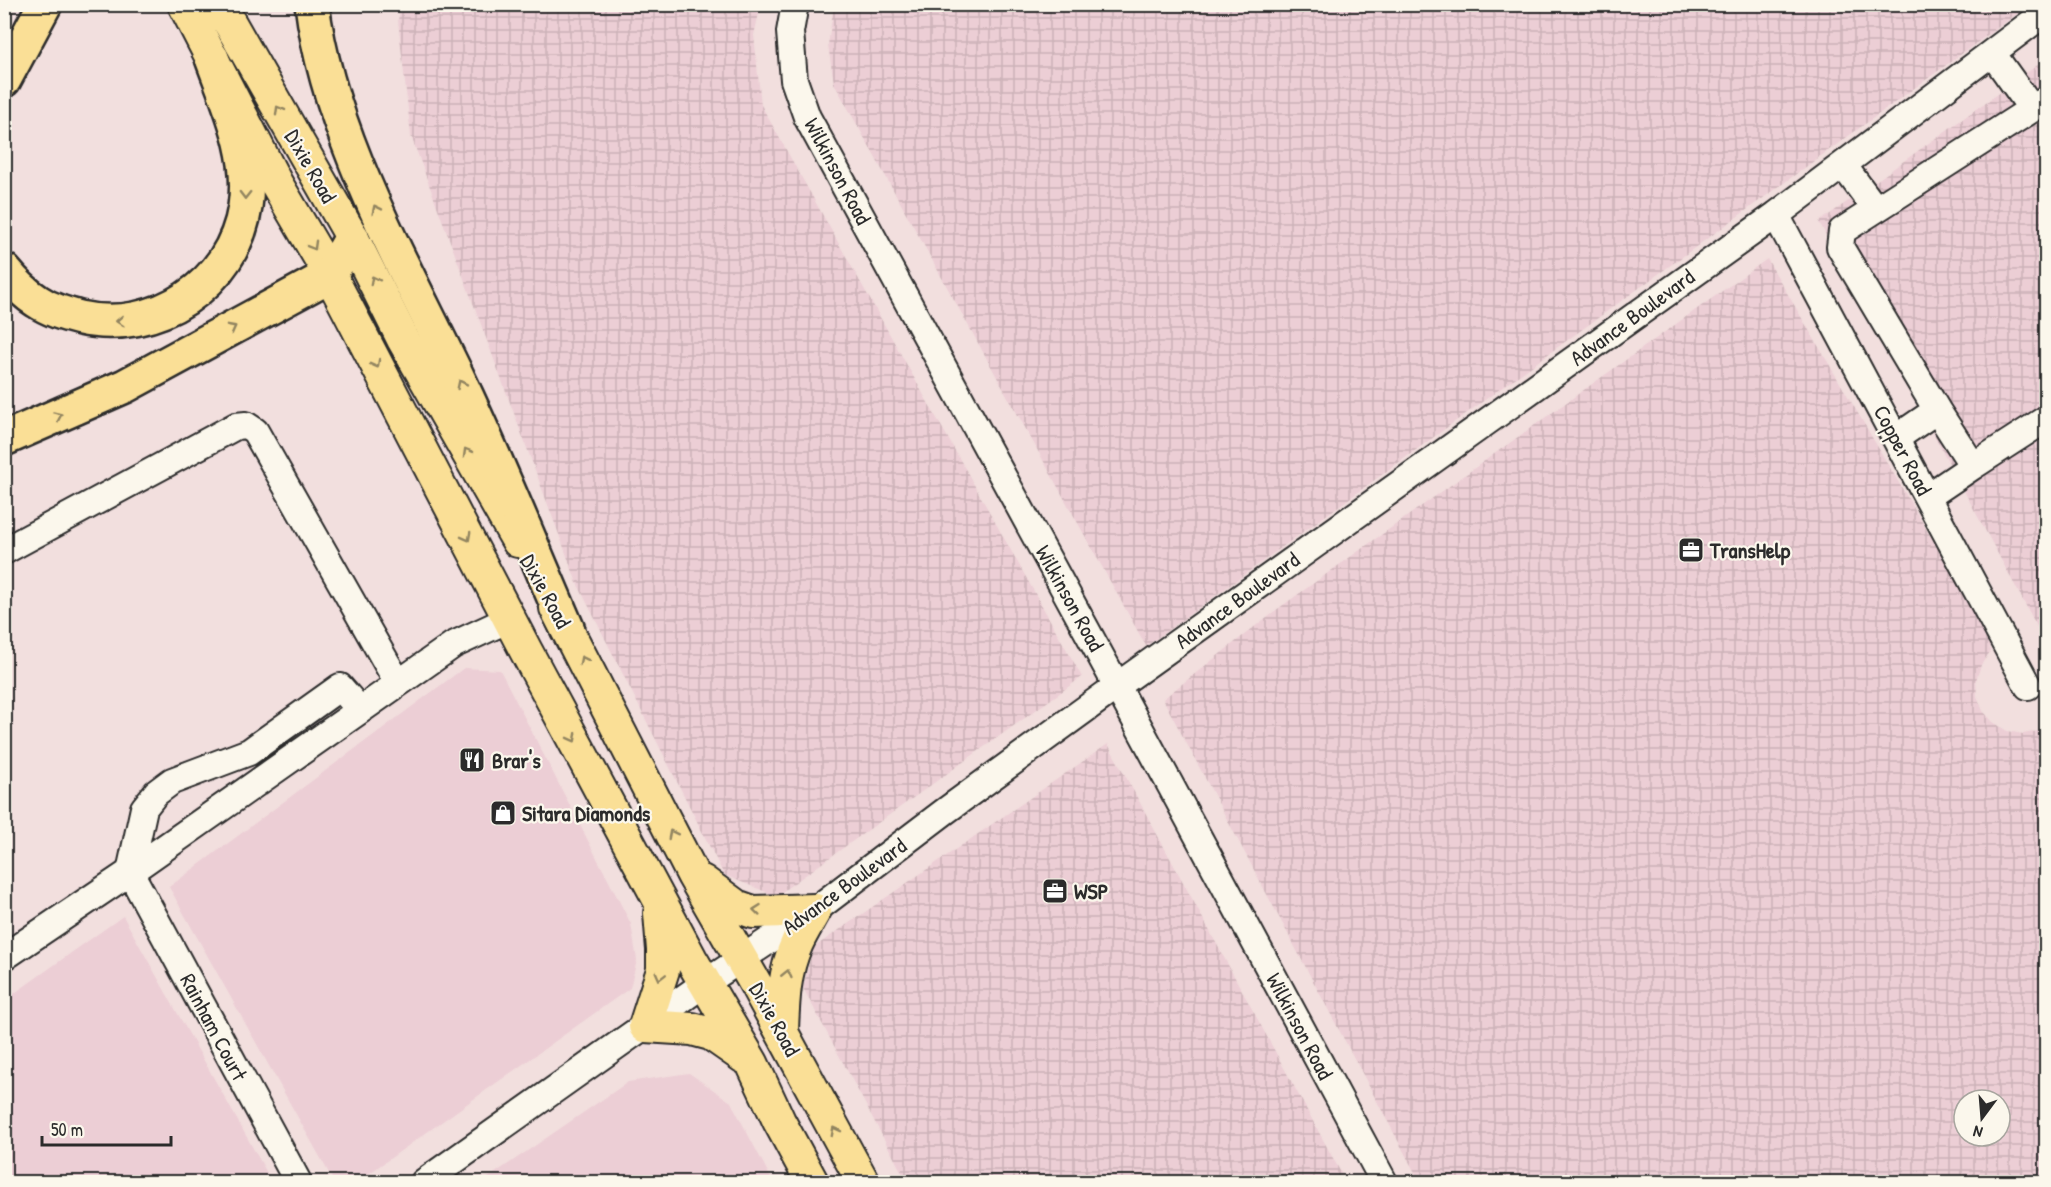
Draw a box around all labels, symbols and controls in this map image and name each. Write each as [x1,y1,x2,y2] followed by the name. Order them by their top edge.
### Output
[275,106,287,116] one-way arrow
[797,112,879,230] street label: Wilkinson Road
[278,124,344,209] street label: Dixie Road
[239,190,252,199] one-way arrow
[372,204,384,215] one-way arrow
[305,240,317,250] one-way arrow
[1564,261,1701,372] street label: Advance Boulevard
[369,276,381,287] one-way arrow
[115,314,124,327] one-way arrow
[226,324,236,335] one-way arrow
[369,358,380,369] one-way arrow
[456,380,468,391] one-way arrow
[1867,400,1939,501] street label: Copper Road
[52,411,63,423] one-way arrow
[463,448,474,458] one-way arrow
[460,531,471,541] one-way arrow
[1676,535,1706,565] office icon: TransHelp
[1709,535,1791,566] place label: TransHelp
[1029,540,1112,657] street label: Wilkinson Road
[1169,544,1306,655] street label: Advance Boulevard
[513,549,579,634] street label: Dixie Road
[579,655,591,666] one-way arrow
[566,732,577,743] one-way arrow
[457,745,487,775] restaurant icon: Brar's
[492,745,541,775] place label: Brar's
[488,798,518,828] shop icon: Sitara Diamonds
[522,798,651,828] place label: Sitara Diamonds
[668,829,679,840] one-way arrow
[776,830,913,941] street label: Advance Boulevard
[1040,876,1070,906] office icon: WSP
[1074,876,1108,906] place label: WSP
[752,904,762,917] one-way arrow
[1259,967,1341,1085] street label: Wilkinson Road
[173,968,255,1086] street label: Rainham Court
[779,969,792,979] one-way arrow
[655,971,668,981] one-way arrow
[742,977,808,1062] street label: Dixie Road
[1952,1088,2012,1148] north arrow
[42,1109,171,1147] scale bar
[51,1117,83,1142] text: 50 m
[1970,1121,1985,1144] text: N
[831,1127,842,1137] one-way arrow

